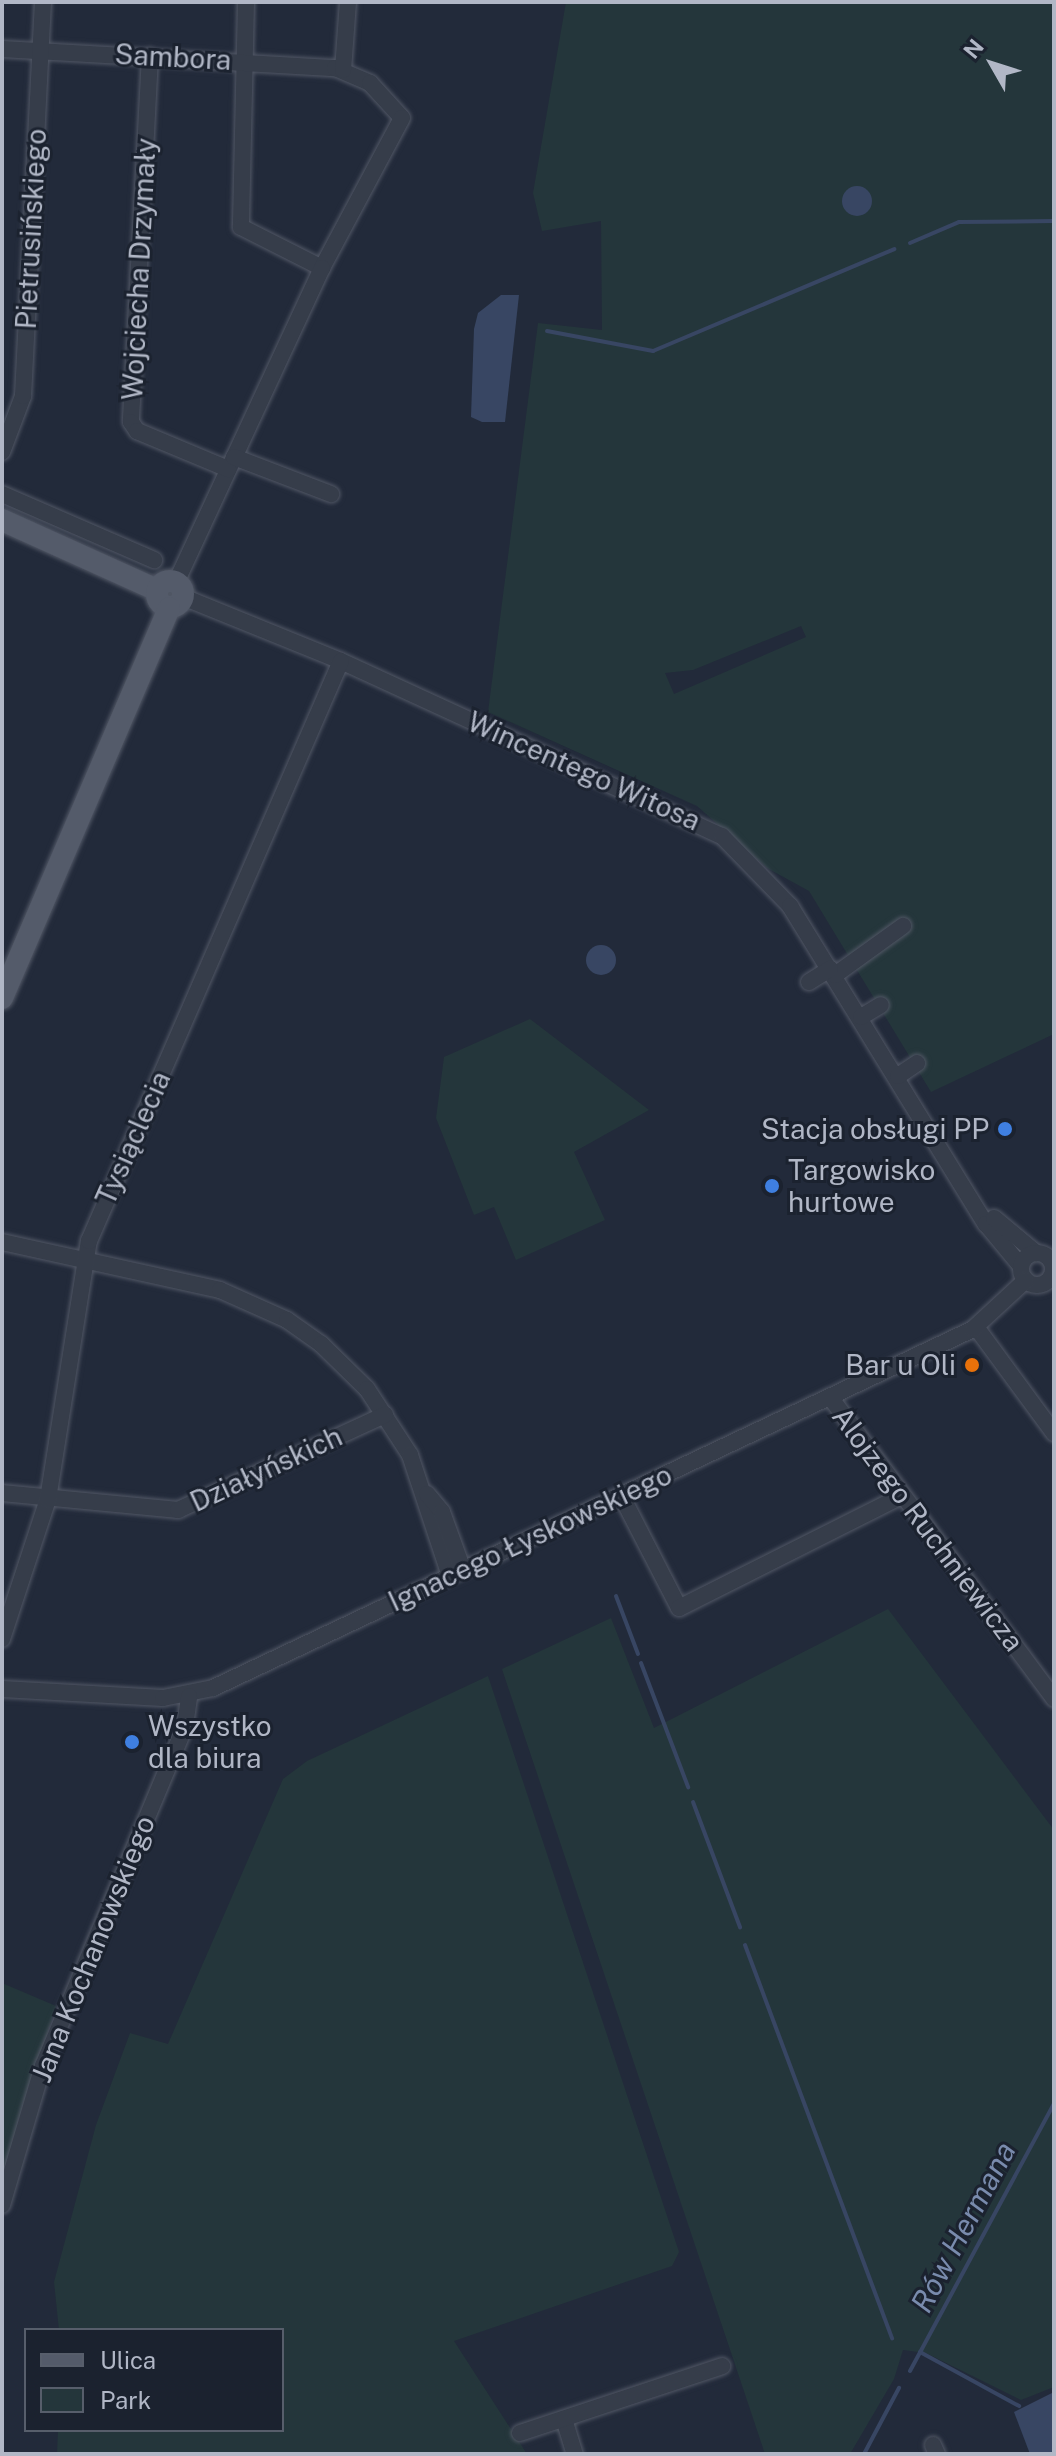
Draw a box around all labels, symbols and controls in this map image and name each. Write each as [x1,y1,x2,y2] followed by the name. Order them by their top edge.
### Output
[952,24,1032,104] north arrow
[958,34,989,64] text: N
[114,37,232,77] street label: Sambora
[9,128,53,330] street label: Pietrusińskiego
[115,137,163,401] street label: Wojciecha Drzymały
[462,704,706,838] street label: Wincentego Witosa
[89,1066,177,1210] street label: Tysiąclecia
[761,1112,989,1146] place label: Stacja obsługi PP
[996,1120,1014,1138] marker: Stacja obsługi PP
[788,1153,935,1219] place label: Targowisko hurtowe
[763,1177,781,1195] marker: Targowisko hurtowe
[845,1348,956,1382] place label: Bar u Oli
[963,1356,981,1374] marker: Bar u Oli
[825,1400,1031,1658] street label: Alojzego Ruchniewicza
[185,1419,347,1519] street label: Działyńskich
[383,1457,677,1619] street label: Ignacego Łyskowskiego
[148,1709,272,1775] place label: Wszystko dla biura
[123,1733,141,1751] marker: Wszystko dla biura
[24,1811,162,2087] street label: Jana Kochanowskiego
[903,2136,1023,2318] water label: Rów Hermana
[24,2328,284,2432] legend
[100,2346,156,2374] text: Ulica
[100,2386,151,2414] text: Park

